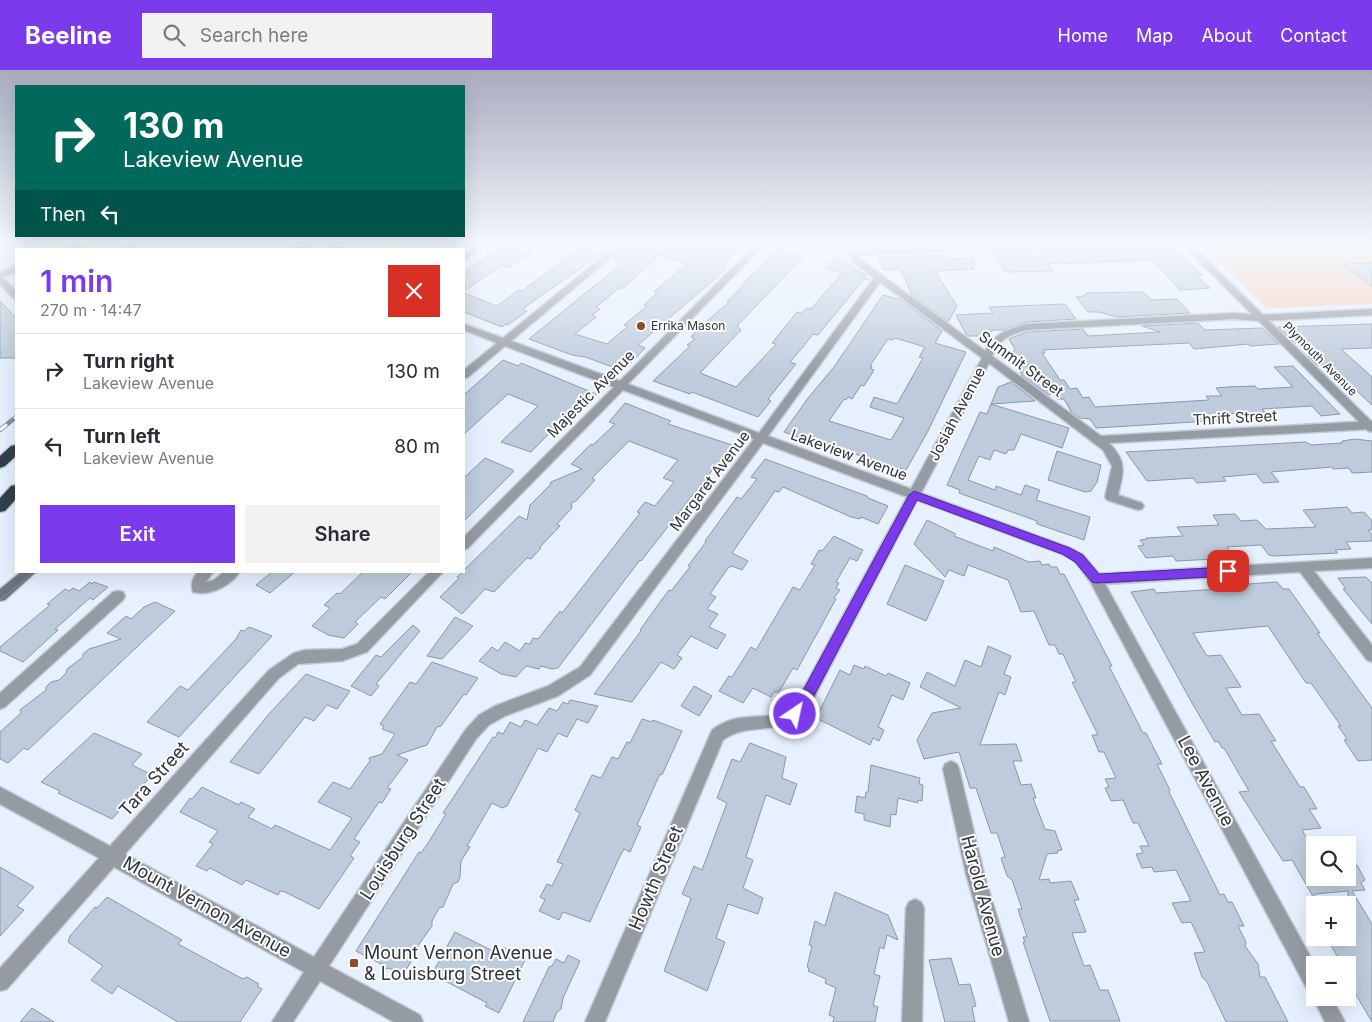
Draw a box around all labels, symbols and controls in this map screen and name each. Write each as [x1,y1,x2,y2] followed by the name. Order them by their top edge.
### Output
[142,13,492,58] search box
[25,21,112,50] text: Beeline
[160,21,188,49] icon: search
[200,24,308,47] text: Search here
[1058,25,1108,46] text: Home
[1136,25,1173,46] text: Map
[1201,25,1252,46] text: About
[1280,25,1347,46] text: Contact
[123,104,225,146] text: 130 m
[40,105,105,170] icon: right
[123,146,303,172] text: Lakeview Avenue
[96,200,124,228] icon: left
[40,203,86,226] text: Then
[40,263,113,299] text: 1 min
[388,265,440,317] button: close
[40,300,142,320] text: 270 m · 14:47
[651,318,725,333] place label: Errika Mason
[1280,318,1361,399] street label: Plymouth Avenue
[635,320,647,332] marker: Errika Mason
[975,327,1067,401] street label: Summit Street
[543,346,638,441] street label: Majestic Avenue
[83,350,174,373] text: Turn right
[40,357,68,385] icon: right
[387,360,440,383] text: 130 m
[924,364,989,464] street label: Josiah Avenue
[83,373,214,393] text: Lakeview Avenue
[1192,406,1278,429] street label: Thrift Street
[83,425,161,448] text: Turn left
[788,425,910,484] street label: Lakeview Avenue
[666,427,754,535] street label: Margaret Avenue
[40,432,68,460] icon: left
[394,435,440,458] text: 80 m
[83,448,214,468] text: Lakeview Avenue
[40,505,235,563] button: Exit
[245,505,440,563] button: Share
[1207,550,1249,592] pin
[1214,557,1242,585] icon: arrive
[768,687,820,739] position arrow
[1174,732,1239,830] street label: Lee Avenue
[115,737,193,820] street label: Tara Street
[356,774,450,903] street label: Louisburg Street
[624,823,687,933] street label: Howth Street
[957,833,1010,959] street label: Harold Avenue
[1306,836,1356,1006] map controls
[1306,836,1356,886] button: search
[120,852,295,961] street label: Mount Vernon Avenue
[1306,896,1356,946] button: +
[364,942,553,984] place label: Mount Vernon Avenue & Louisburg Street
[1306,956,1356,1006] button: −
[348,957,360,969] marker: Mount Vernon Avenue & Louisburg Street

